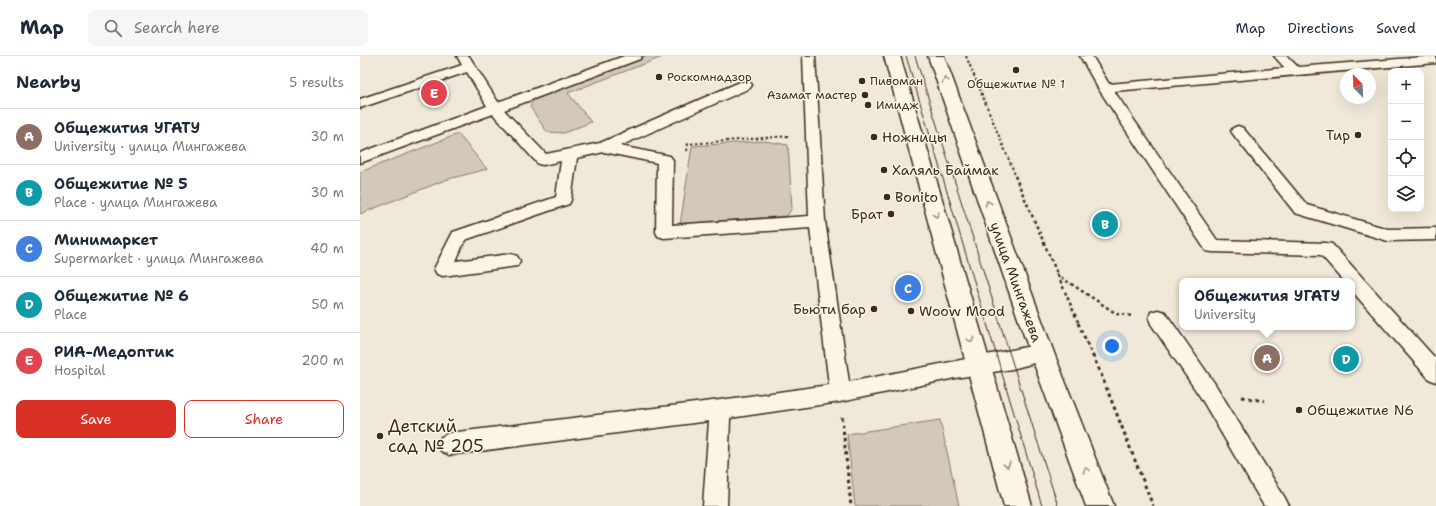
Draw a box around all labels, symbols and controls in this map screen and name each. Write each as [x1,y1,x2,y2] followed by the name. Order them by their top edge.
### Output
[88,10,368,46] search box
[20,15,64,40] text: Map
[102,17,124,39] icon: search
[134,18,220,38] text: Search here
[1236,19,1266,37] text: Map
[1288,19,1354,37] text: Directions
[1376,19,1416,37] text: Saved
[1011,65,1021,75] marker: Общежитие № 1
[1340,68,1376,104] north arrow
[1388,68,1424,212] map controls
[1388,68,1424,104] button: +
[667,69,752,85] place label: Роскомнадзор
[16,71,81,93] text: Nearby
[654,72,664,82] marker: Роскомнадзор
[870,73,923,89] place label: Пивоман
[289,74,344,91] text: 5 results
[857,76,867,86] marker: Пивоман
[967,76,1065,92] place label: Общежитие № 1
[941,77,949,84] one-way arrow
[421,78,447,108] pin: E
[767,87,857,103] place label: Азамат мастер
[860,90,870,100] marker: Азамат мастер
[876,97,919,113] place label: Имидж
[863,100,873,110] marker: Имидж
[1388,104,1424,140] button: −
[54,118,200,138] text: Общежития УГАТУ
[1326,126,1350,144] place label: Тир
[24,128,34,145] text: A
[310,128,344,145] text: 30 m
[882,128,947,146] place label: Ножницы
[1353,130,1363,140] marker: Тир
[869,132,879,142] marker: Ножницы
[54,138,246,155] text: University · улица Мингажева
[1388,140,1424,176] button: locate
[892,161,999,179] place label: Халяль Баймак
[879,165,889,175] marker: Халяль Баймак
[54,174,188,194] text: Общежитие № 5
[1388,176,1424,212] button: layers
[25,184,33,201] text: B
[310,184,344,201] text: 30 m
[895,188,938,206] place label: Bonito
[882,192,892,202] marker: Bonito
[54,194,217,211] text: Place · улица Мингажева
[985,199,993,206] one-way arrow
[851,205,884,223] place label: Брат
[886,209,896,219] marker: Брат
[1092,209,1118,239] pin: B
[932,212,940,218] one-way arrow
[986,219,1046,345] street label: улица Мингажева
[54,230,158,250] text: Минимаркет
[25,240,33,257] text: C
[310,240,344,257] text: 40 m
[54,250,263,267] text: Supermarket · улица Мингажева
[895,273,921,303] pin: C
[1179,278,1355,330] popup
[54,286,189,306] text: Общежитие № 6
[1194,286,1340,306] text: Общежития УГАТУ
[24,296,34,313] text: D
[311,296,344,313] text: 50 m
[793,300,866,318] place label: Бьюти бар
[919,302,1005,320] place label: Woow Mood
[869,304,879,314] marker: Бьюти бар
[54,306,87,323] text: Place
[906,306,916,316] marker: Woow Mood
[1194,306,1256,323] text: University
[1102,336,1122,356] your location
[967,337,975,343] one-way arrow
[54,342,174,362] text: РИА-Медоптик
[1254,343,1280,373] pin: A
[1333,344,1359,374] pin: D
[25,352,33,369] text: E
[302,352,344,369] text: 200 m
[54,362,105,379] text: Hospital
[16,400,176,438] button: Save
[184,400,344,438] button: Share
[1307,401,1414,419] place label: Общежитие N6
[1294,405,1304,415] marker: Общежитие N6
[388,415,484,457] place label: Детский сад № 205
[375,431,385,441] marker: Детский сад № 205
[1002,462,1010,469] one-way arrow
[1082,466,1090,473] one-way arrow

